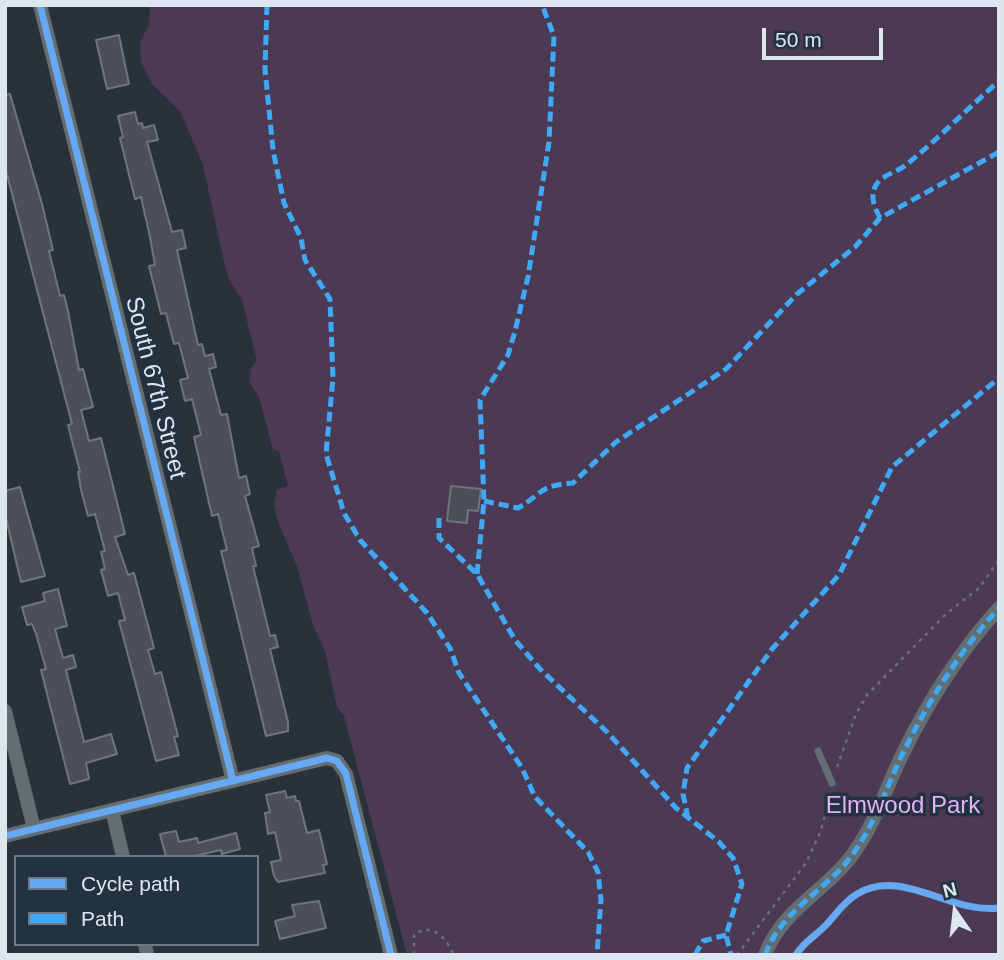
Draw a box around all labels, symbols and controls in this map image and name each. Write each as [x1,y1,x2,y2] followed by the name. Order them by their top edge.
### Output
[766,14,887,58] scale bar
[775,28,822,51] text: 50 m
[118,294,192,482] street label: South 67th Street
[826,792,980,820] park label: Elmwood Park
[14,855,259,946] legend
[81,872,180,895] text: Cycle path
[920,876,990,946] north arrow
[941,878,959,902] text: N
[81,907,124,930] text: Path

